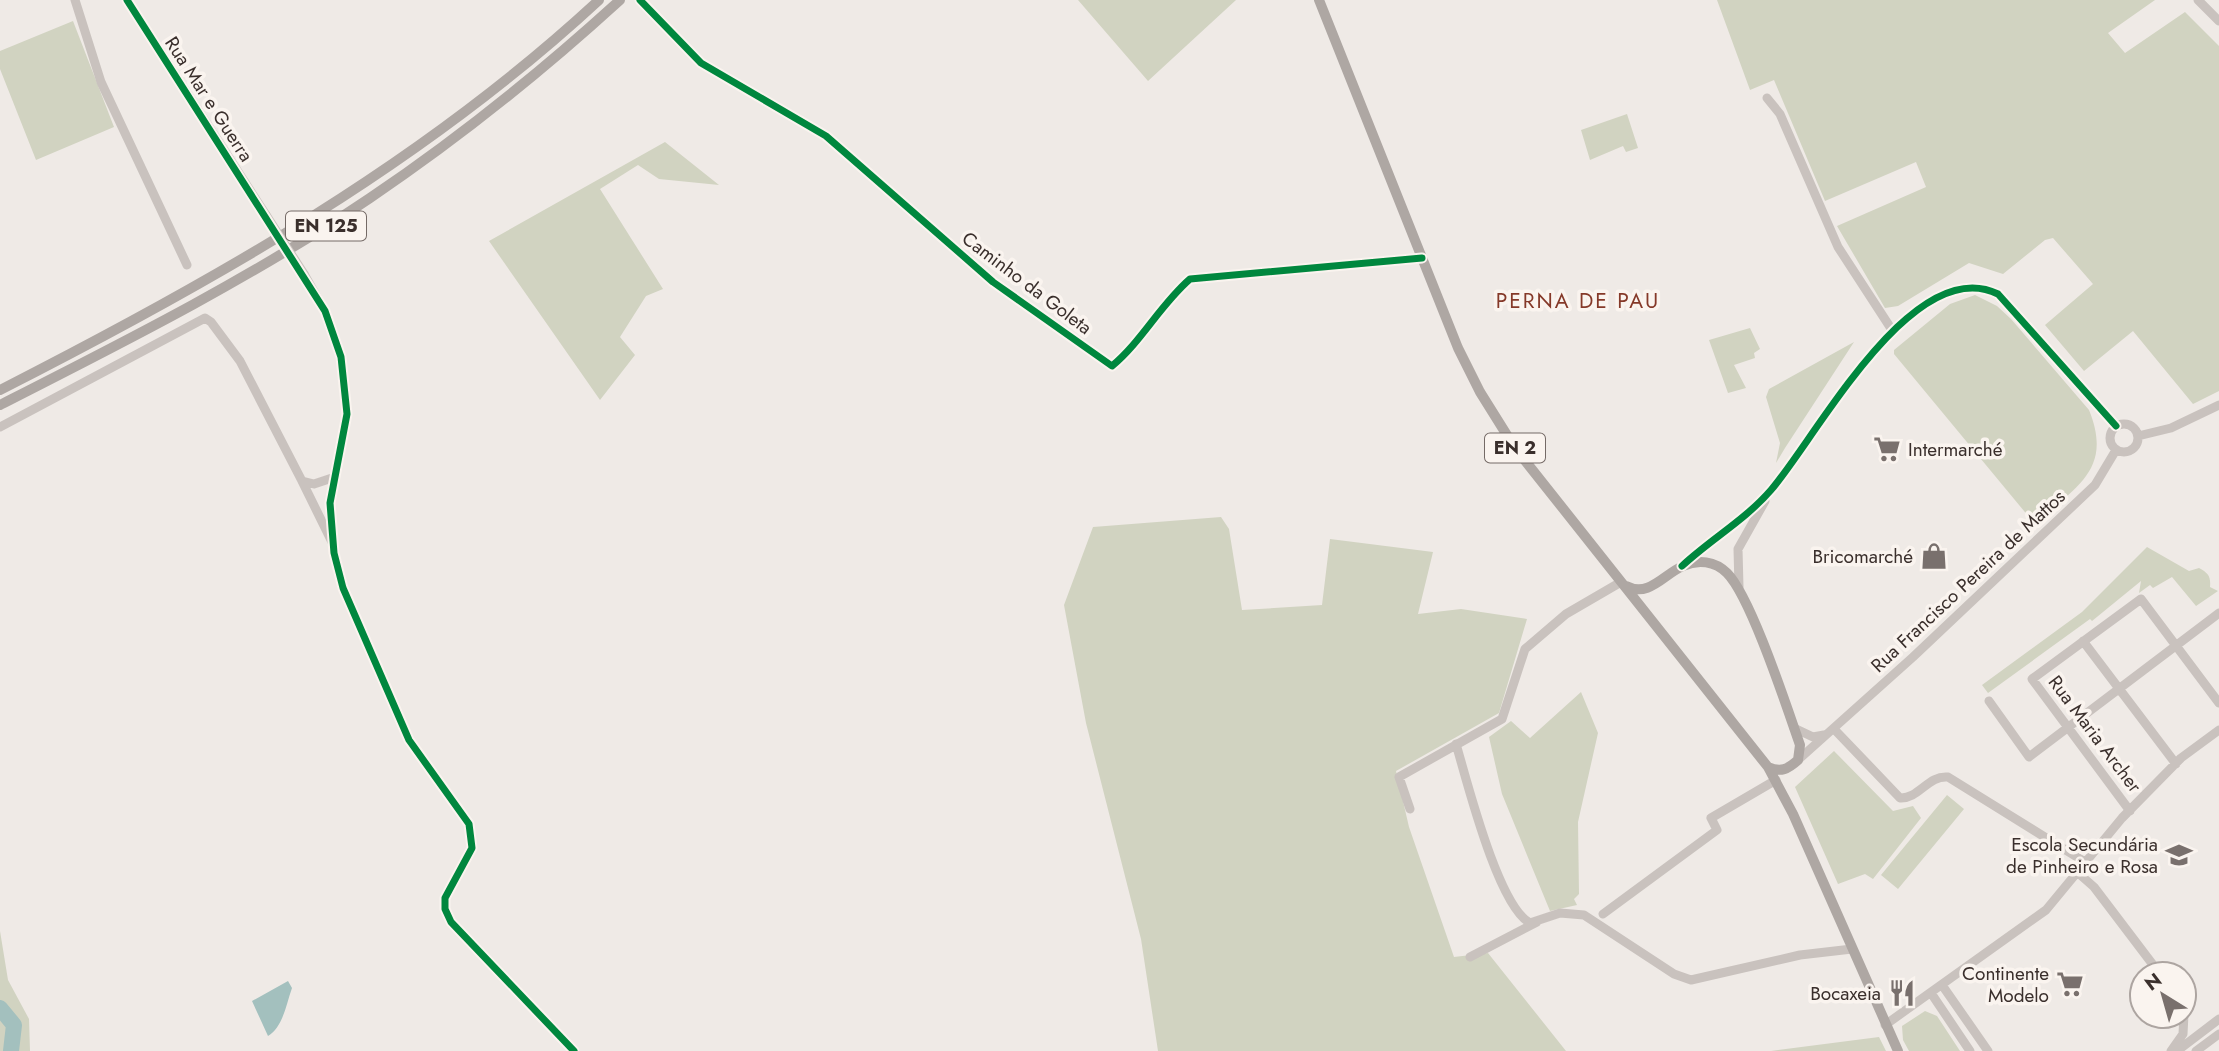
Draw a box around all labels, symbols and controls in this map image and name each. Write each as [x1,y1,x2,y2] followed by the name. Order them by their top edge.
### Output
[158,31,260,167] street label: Rua Mar e Guerra
[286,211,366,240] road number: EN 125
[956,225,1098,341] street label: Caminho da Goleta
[1496,286,1660,316] district label: PERNA DE PAU
[1485,434,1545,462] road number: EN 2
[1872,434,1902,464] supermarket icon: Intermarché
[1908,436,2003,463] place label: Intermarché
[1865,483,2071,679] street label: Rua Francisco Pereira de Mattos
[1919,541,1949,571] shop icon: Bricomarché
[1812,543,1913,570] place label: Bricomarché
[2042,670,2148,799] street label: Rua Maria Archer
[2006,831,2158,880] place label: Escola Secundária de Pinheiro e Rosa
[2164,840,2194,870] school or university icon: Escola Secundária de Pinheiro e Rosa
[1962,960,2049,1009] place label: Continente Modelo
[2128,960,2198,1030] north arrow
[2139,966,2167,997] text: N
[2055,969,2085,999] supermarket icon: Continente Modelo
[1887,978,1917,1008] restaurant icon: Bocaxeia
[1810,980,1881,1007] place label: Bocaxeia

